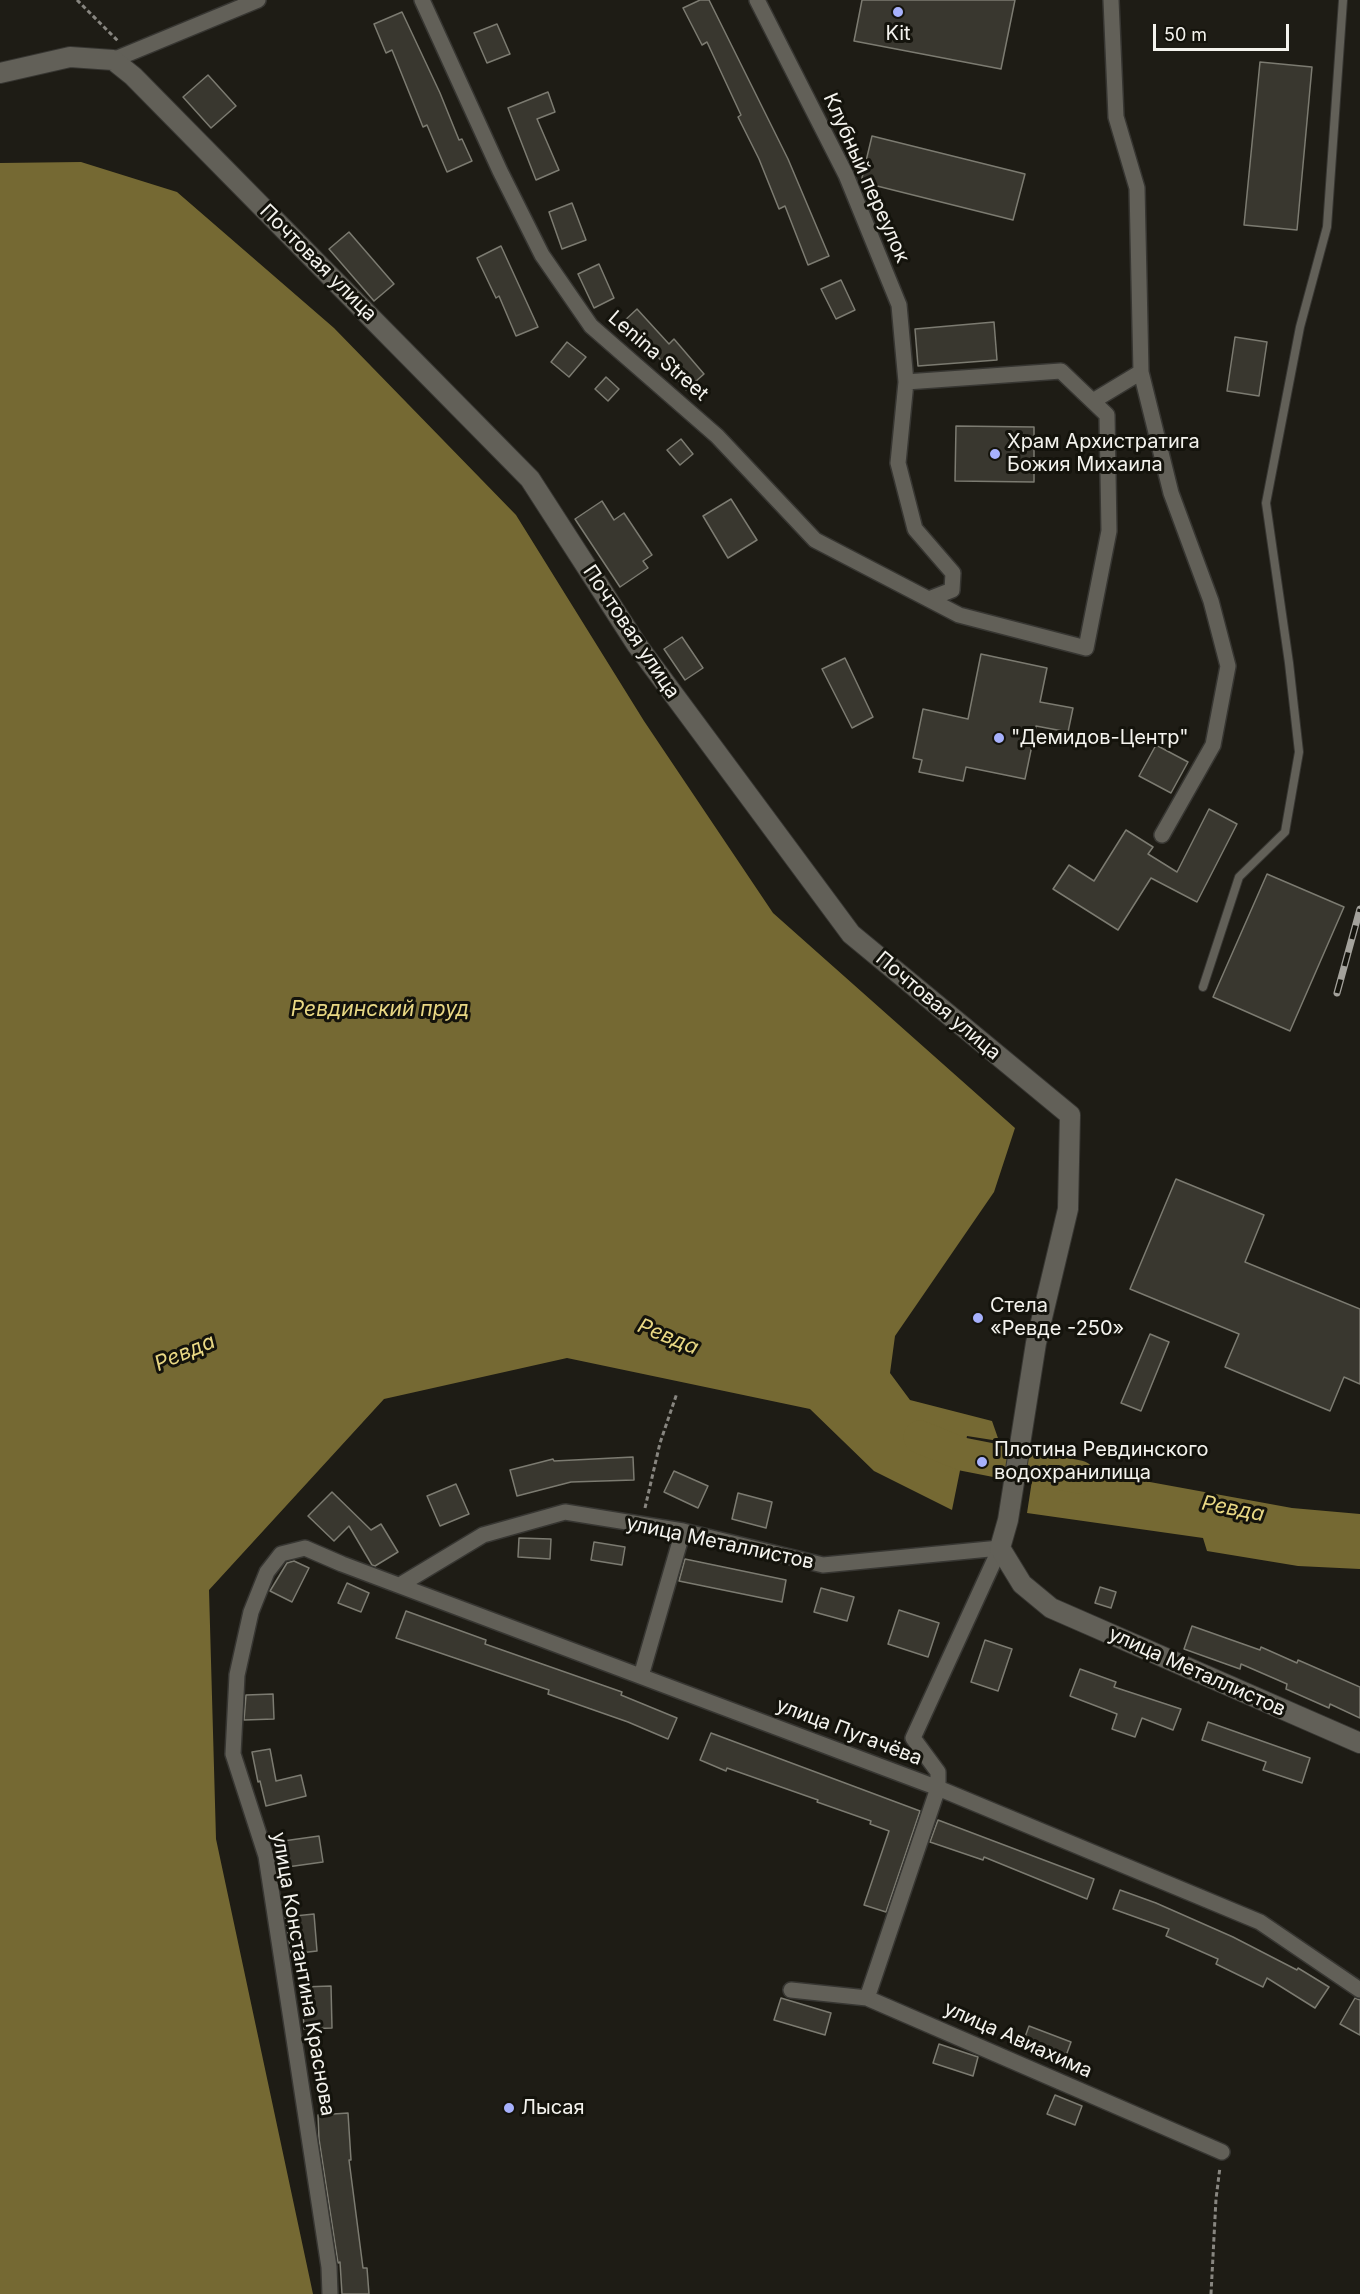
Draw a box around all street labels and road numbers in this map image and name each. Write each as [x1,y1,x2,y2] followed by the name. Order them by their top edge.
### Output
[818,89,914,267] street label: Клубный переулок
[254,199,382,327] street label: Почтовая улица
[603,306,713,406] street label: Lenina Street
[578,561,684,703] street label: Почтовая улица
[871,947,1005,1065] street label: Почтовая улица
[624,1511,816,1575] street label: улица Металлистов
[1105,1622,1289,1722] street label: улица Металлистов
[773,1693,925,1771] street label: улица Пугачёва
[266,1830,340,2118] street label: улица Константина Краснова
[940,1997,1096,2083] street label: улица Авиахима

